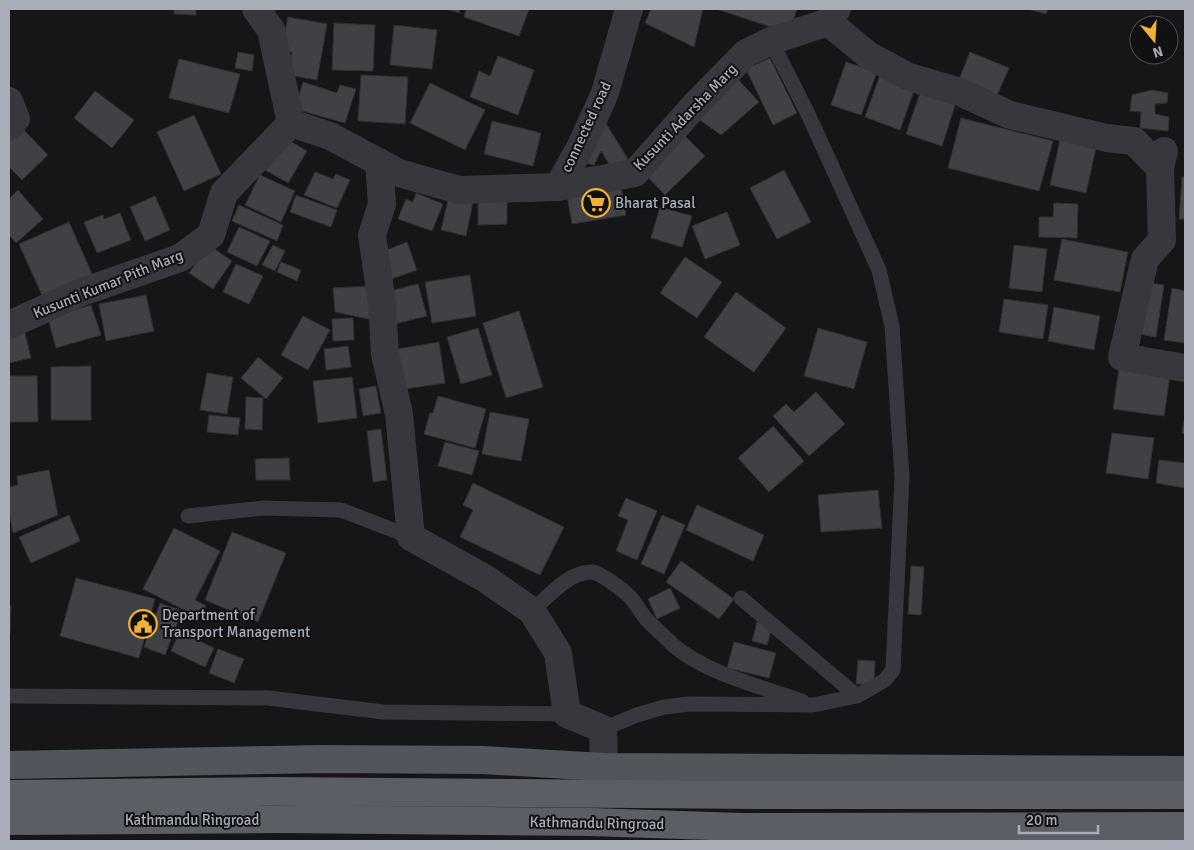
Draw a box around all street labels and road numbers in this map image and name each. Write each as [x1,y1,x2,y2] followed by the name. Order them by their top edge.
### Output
[629,60,741,174] street label: Kusunti Adarsha Marg
[557,79,615,175] street label: connected road
[30,246,186,322] street label: Kusunti Kumar Pith Marg
[125,811,259,829] street label: Kathmandu Ringroad
[530,813,665,833] street label: Kathmandu Ringroad

